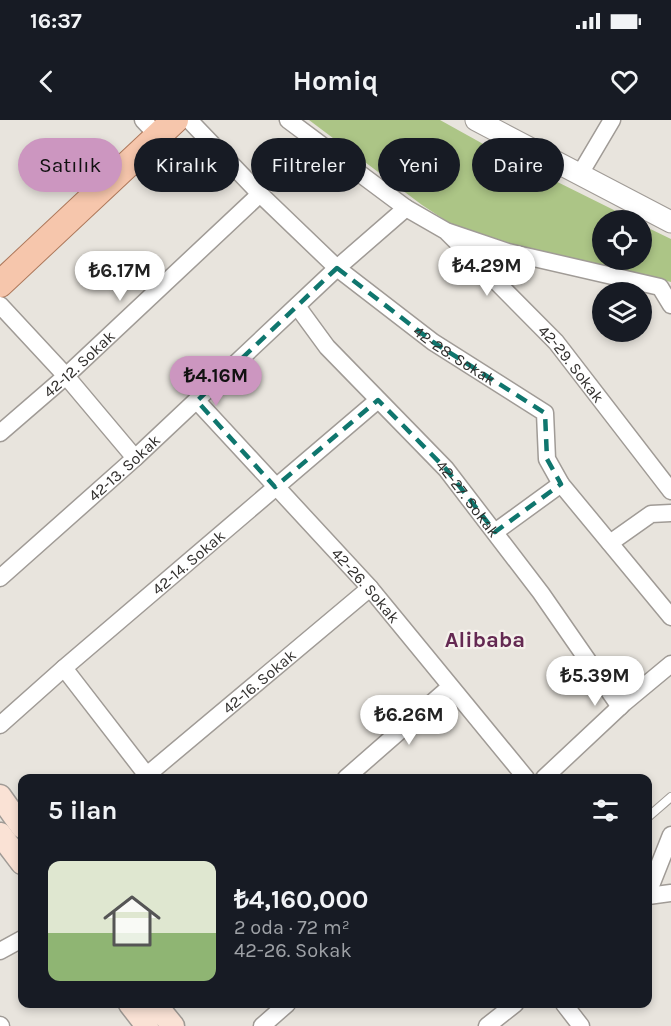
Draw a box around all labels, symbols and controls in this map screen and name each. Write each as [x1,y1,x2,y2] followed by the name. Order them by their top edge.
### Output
[30,8,82,34] text: 16:37
[30,65,63,98] icon: back
[293,65,378,97] text: Homiq
[608,65,641,98] icon: heart
[18,138,122,192] chip: Satılık
[134,138,239,192] chip: Kiralık
[251,138,366,192] chip: Filtreler
[378,138,460,192] chip: Yeni
[472,138,564,192] chip: Daire
[592,210,652,342] map controls
[592,210,652,270] button: locate
[438,246,536,297] pin: ₺4.29M
[71,251,169,302] pin: ₺6.17M
[452,254,522,277] text: ₺4.29M
[89,259,151,282] text: ₺6.17M
[592,282,652,342] button: layers
[409,321,499,389] street label: 42-28. Sokak
[534,321,608,406] street label: 42-29. Sokak
[39,326,119,401] street label: 42-12. Sokak
[167,356,265,407] pin: ₺4.16M
[184,364,248,387] text: ₺4.16M
[84,430,164,505] street label: 42-13. Sokak
[432,456,504,541] street label: 42-27. Sokak
[148,526,229,599] street label: 42-14. Sokak
[327,544,404,627] street label: 42-26. Sokak
[445,627,525,653] district label: Alibaba
[219,645,300,718] street label: 42-16. Sokak
[546,656,644,707] pin: ₺5.39M
[560,664,630,687] text: ₺5.39M
[360,695,458,746] pin: ₺6.26M
[374,703,444,726] text: ₺6.26M
[589,794,622,827] icon: filters
[48,795,118,826] text: 5 ilan
[234,884,368,915] text: ₺4,160,000
[96,885,168,957] icon: home
[234,916,350,939] text: 2 oda · 72 m²
[234,939,352,962] text: 42-26. Sokak

